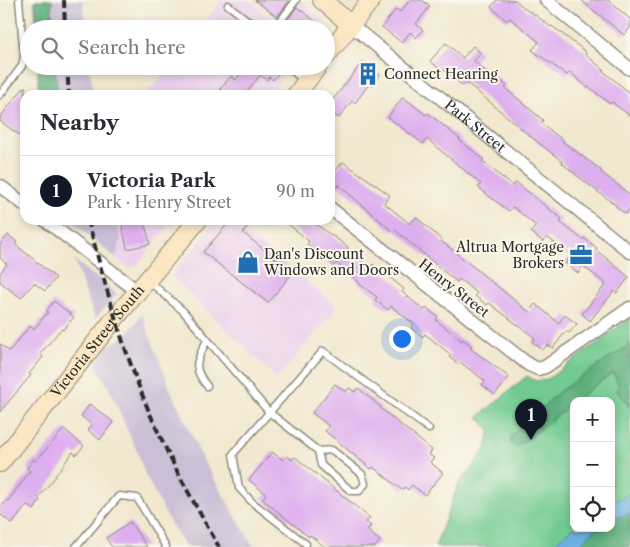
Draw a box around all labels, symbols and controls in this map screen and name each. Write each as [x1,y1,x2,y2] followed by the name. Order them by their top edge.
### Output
[20,20,335,75] search box
[38,34,66,62] icon: search
[78,36,186,59] text: Search here
[355,61,381,87] building icon: Connect Hearing
[384,65,499,83] place label: Connect Hearing
[441,96,509,156] street label: Park Street
[40,110,119,135] text: Nearby
[87,169,216,192] text: Victoria Park
[52,181,60,201] text: 1
[276,181,315,201] text: 90 m
[87,192,232,212] text: Park · Henry Street
[455,238,564,272] place label: Altrua Mortgage Brokers
[568,242,594,268] office icon: Altrua Mortgage Brokers
[263,245,399,279] place label: Dan's Discount Windows and Doors
[235,249,261,275] shop icon: Dan's Discount Windows and Doors
[415,255,493,321] street label: Henry Street
[46,281,148,402] street label: Victoria Street South
[389,326,415,352] your location
[570,397,615,532] map controls
[570,397,615,442] button: +
[515,399,547,440] pin: 1
[570,442,615,487] button: −
[570,487,615,532] button: locate

